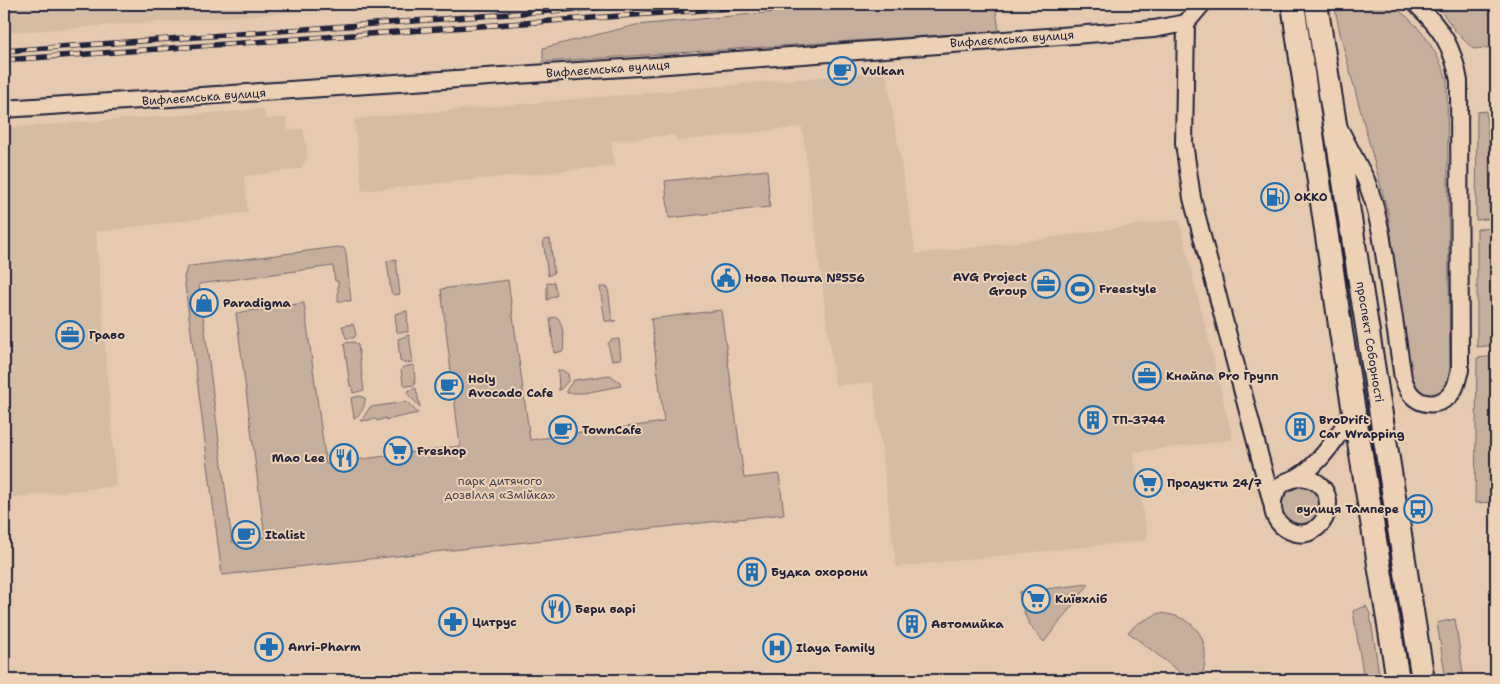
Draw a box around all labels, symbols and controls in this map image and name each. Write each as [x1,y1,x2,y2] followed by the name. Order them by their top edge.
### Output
[949,27,1075,51] street label: Вифлеємська вулиця
[827,56,857,86] cafe icon: Vulkan
[545,57,671,81] street label: Вифлеємська вулиця
[861,63,905,79] place label: Vulkan
[141,85,267,109] street label: Вифлеємська вулиця
[1260,182,1290,212] fuel station icon: ОККО
[1294,189,1328,205] place label: ОККО
[711,263,741,293] public building icon: Нова Пошта №556
[953,269,1027,299] place label: AVG Project Group
[1031,269,1061,299] office icon: AVG Project Group
[745,270,865,286] place label: Нова Пошта №556
[1065,274,1095,304] sports icon: Freestyle
[1353,280,1387,404] street label: проспект Соборності
[1099,281,1157,297] place label: Freestyle
[189,288,219,318] shop icon: Paradigma
[223,295,292,311] place label: Paradigma
[55,320,85,350] office icon: Граво
[89,327,125,343] place label: Граво
[1132,361,1162,391] office icon: Кнайпа Pro Групп
[1166,368,1279,384] place label: Кнайпа Pro Групп
[434,371,464,401] cafe icon: Holy Avocado Cafe
[468,371,553,401] place label: Holy Avocado Cafe
[1078,405,1108,435] building icon: ТП-3744
[1112,412,1166,428] place label: ТП-3744
[1285,412,1315,442] building icon: BroDrift Car Wrapping
[1319,412,1405,442] place label: BroDrift Car Wrapping
[548,415,578,445] cafe icon: TownCafe
[582,422,642,438] place label: TownCafe
[383,436,413,466] supermarket icon: Freshop
[329,443,359,473] restaurant icon: Mao Lee
[417,443,466,459] place label: Freshop
[272,450,325,466] place label: Mao Lee
[1133,468,1163,498] supermarket icon: Продукти 24/7
[445,473,556,503] park label: парк дитячого дозвілля «Змійка»
[1167,475,1262,491] place label: Продукти 24/7
[1403,494,1433,524] bus stop icon: вулиця Тампере
[1296,501,1399,517] place label: вулиця Тампере
[231,520,261,550] cafe icon: Italist
[265,527,306,543] place label: Italist
[737,557,767,587] building icon: Будка охорони
[771,564,869,580] place label: Будка охорони
[1021,584,1051,614] supermarket icon: Київхліб
[1055,591,1108,607] place label: Київхліб
[541,594,571,624] restaurant icon: Бери варі
[575,601,636,617] place label: Бери варі
[438,607,468,637] pharmacy icon: Цитрус
[897,609,927,639] building icon: Автомийка
[472,614,517,630] place label: Цитрус
[931,616,1005,632] place label: Автомийка
[254,632,284,662] pharmacy icon: Anri-Pharm
[762,633,792,663] hospital icon: Ilaya Family
[288,639,361,655] place label: Anri-Pharm
[796,640,875,656] place label: Ilaya Family

